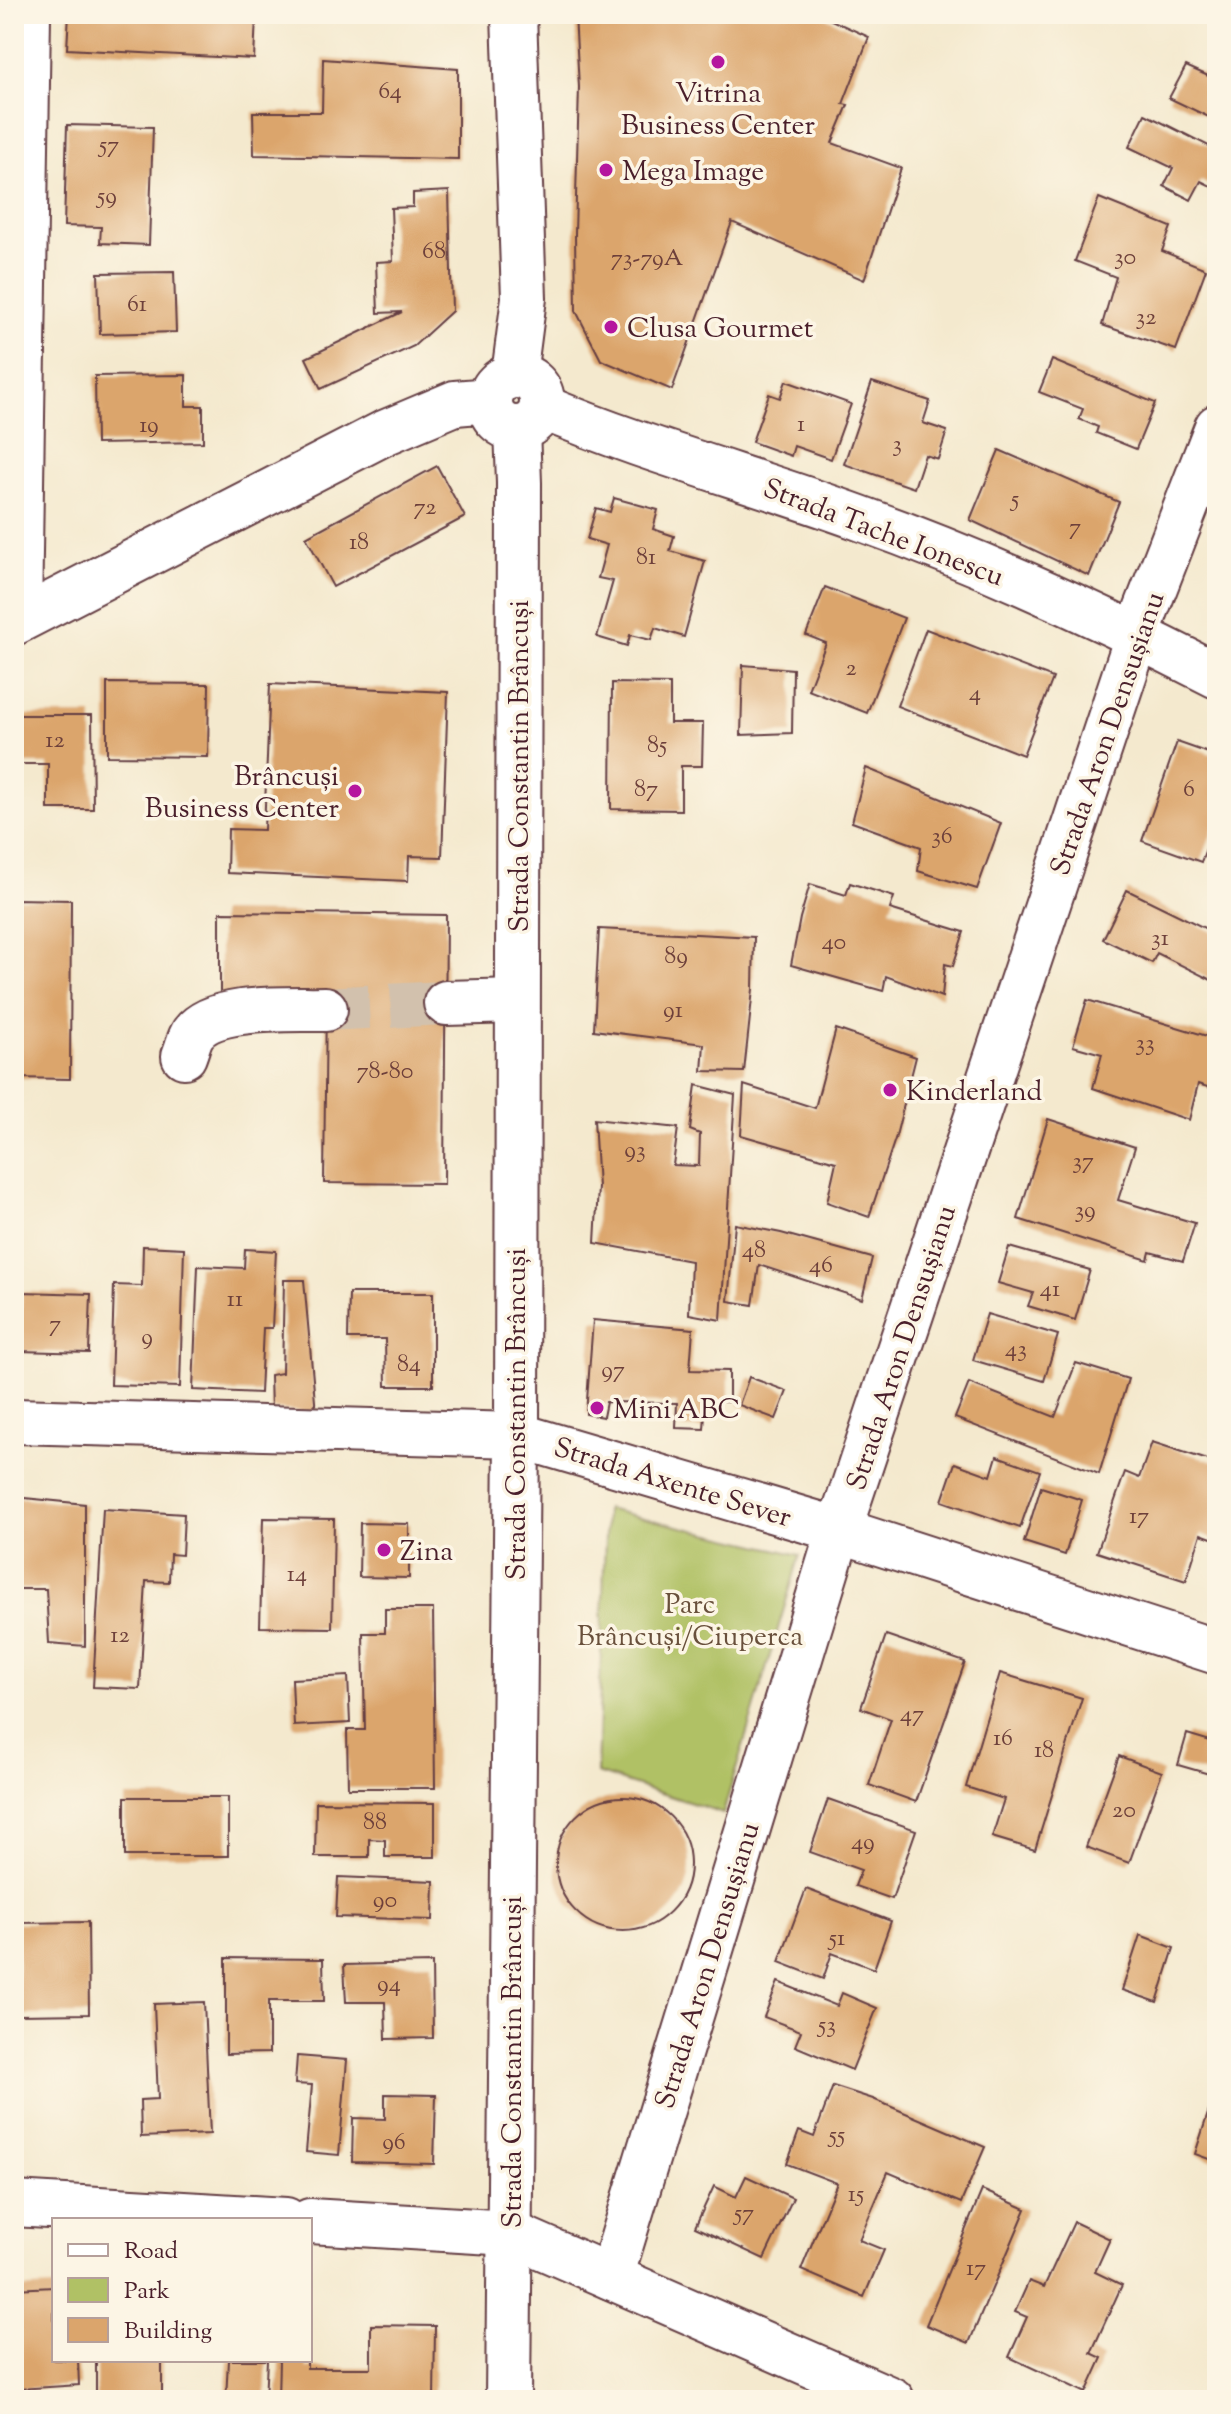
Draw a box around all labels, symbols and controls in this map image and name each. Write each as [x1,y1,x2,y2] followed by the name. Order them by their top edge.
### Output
[709,53,727,71] marker: Vitrina Business Center
[378,75,402,109] house number: 64
[621,75,816,147] place label: Vitrina Business Center
[97,129,119,163] house number: 57
[622,153,764,193] place label: Mega Image
[597,161,615,179] marker: Mega Image
[95,180,117,214] house number: 59
[422,235,446,269] house number: 68
[1114,241,1136,275] house number: 30
[611,242,684,276] house number: 73-79A
[127,288,147,322] house number: 61
[1136,301,1156,335] house number: 32
[627,310,814,350] place label: Clusa Gourmet
[602,318,620,336] marker: Clusa Gourmet
[797,408,805,442] house number: 1
[139,409,159,443] house number: 19
[892,428,902,462] house number: 3
[757,469,1009,598] street label: Strada Tache Ionescu
[1009,483,1019,517] house number: 5
[413,491,437,525] house number: 72
[1069,511,1081,545] house number: 7
[349,526,369,560] house number: 18
[636,541,656,575] house number: 81
[1041,587,1176,881] street label: Strada Aron Densușianu
[501,600,541,932] street label: Strada Constantin Brâncuși
[845,652,857,686] house number: 2
[969,677,981,711] house number: 4
[45,724,65,758] house number: 12
[647,729,667,763] house number: 85
[145,758,339,830] place label: Brâncuși Business Center
[634,773,658,807] house number: 87
[1183,773,1195,807] house number: 6
[346,782,364,800] marker: Brâncuși Business Center
[931,820,953,854] house number: 36
[1151,922,1169,956] house number: 31
[822,926,846,960] house number: 40
[664,940,688,974] house number: 89
[663,994,683,1028] house number: 91
[1135,1027,1155,1061] house number: 33
[357,1055,413,1089] house number: 78-80
[906,1073,1042,1113] place label: Kinderland
[881,1081,899,1099] marker: Kinderland
[624,1134,646,1168] house number: 93
[1072,1145,1094,1179] house number: 37
[1074,1194,1096,1228] house number: 39
[838,1200,968,1496] street label: Strada Aron Densușianu
[742,1234,766,1268] house number: 48
[498,1248,538,1580] street label: Strada Constantin Brâncuși
[809,1249,833,1283] house number: 46
[1040,1273,1060,1307] house number: 41
[227,1283,243,1317] house number: 11
[49,1308,61,1342] house number: 7
[141,1321,153,1355] house number: 9
[1005,1333,1027,1367] house number: 43
[397,1348,421,1382] house number: 84
[601,1354,625,1388] house number: 97
[613,1391,740,1431] place label: Mini ABC
[588,1399,606,1417] marker: Mini ABC
[548,1429,796,1539] street label: Strada Axente Sever
[1129,1500,1149,1534] house number: 17
[400,1533,453,1573] place label: Zina
[375,1541,393,1559] marker: Zina
[287,1558,307,1592] house number: 14
[577,1586,803,1658] park label: Parc Brâncuși/Ciuperca
[110,1619,130,1653] house number: 12
[900,1698,924,1732] house number: 47
[993,1722,1013,1756] house number: 16
[1034,1734,1054,1768] house number: 18
[1112,1794,1136,1828] house number: 20
[363,1806,387,1840] house number: 88
[646,1818,772,2114] street label: Strada Aron Densușianu
[851,1826,875,1860] house number: 49
[373,1884,397,1918] house number: 90
[494,1896,534,2228] street label: Strada Constantin Brâncuși
[827,1922,845,1956] house number: 51
[377,1968,401,2002] house number: 94
[816,2009,836,2043] house number: 53
[827,2119,845,2153] house number: 55
[382,2126,406,2160] house number: 96
[848,2178,864,2212] house number: 15
[732,2197,754,2231] house number: 57
[52,2218,312,2362] legend
[124,2235,178,2269] text: Road
[966,2252,986,2286] house number: 17
[124,2275,170,2309] text: Park
[124,2315,213,2349] text: Building

